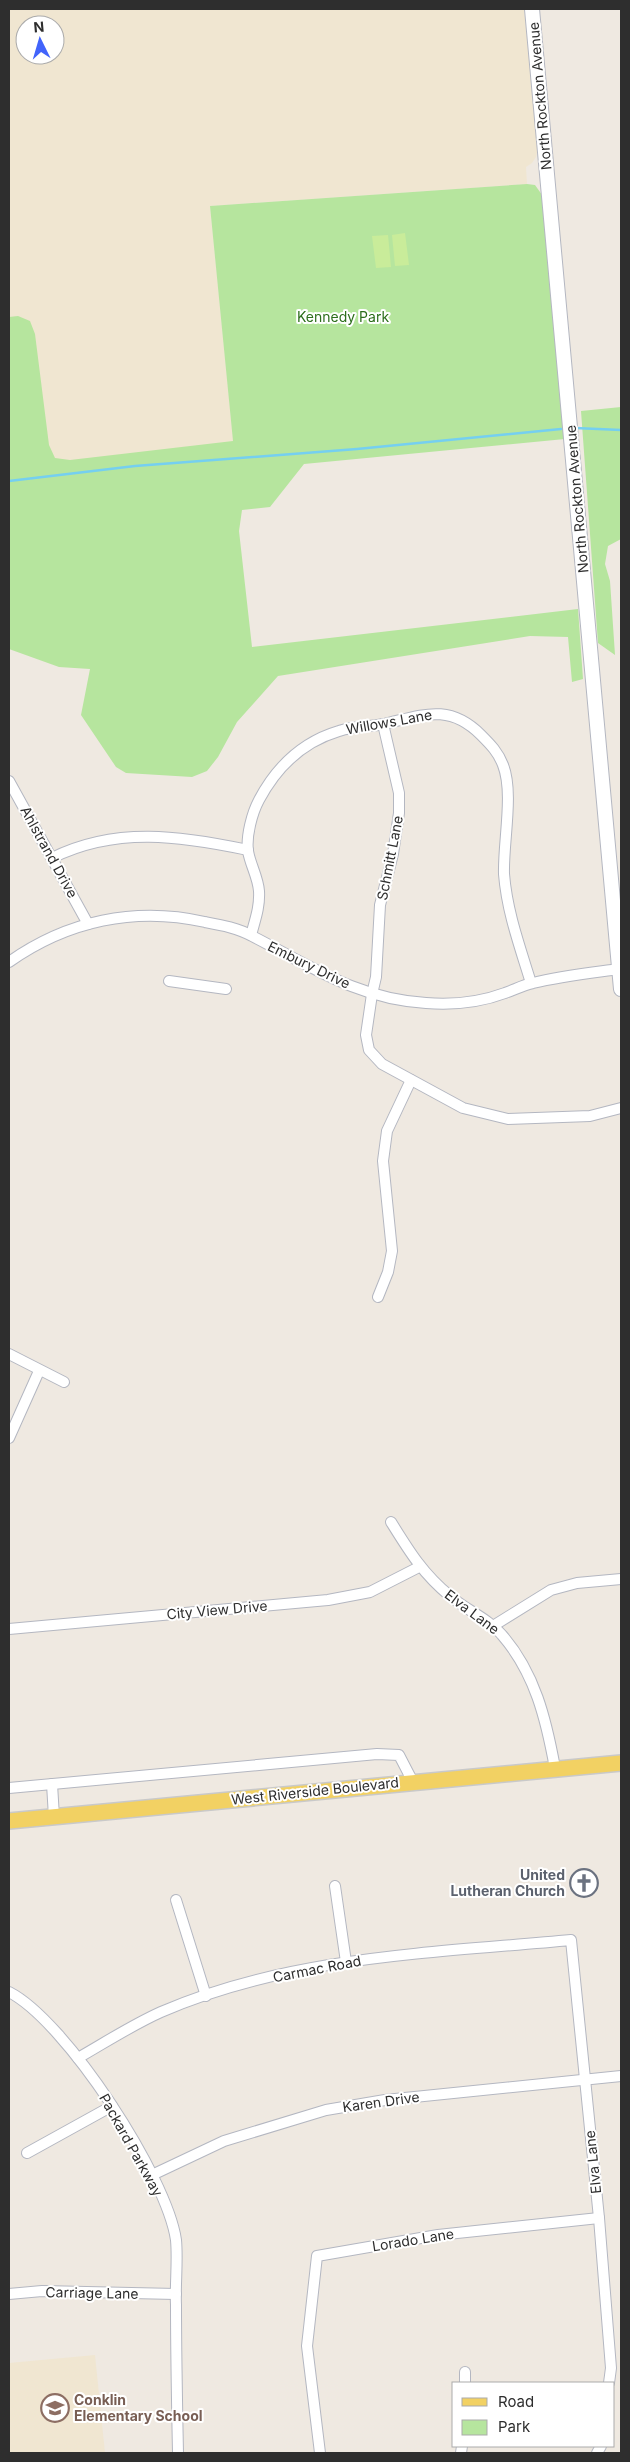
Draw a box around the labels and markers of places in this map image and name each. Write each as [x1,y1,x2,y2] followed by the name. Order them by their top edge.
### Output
[450,1866,565,1899] place label: United Lutheran Church
[569,1868,599,1898] church icon: United Lutheran Church
[74,2391,203,2424] place label: Conklin Elementary School
[40,2393,70,2423] school or university icon: Conklin Elementary School

